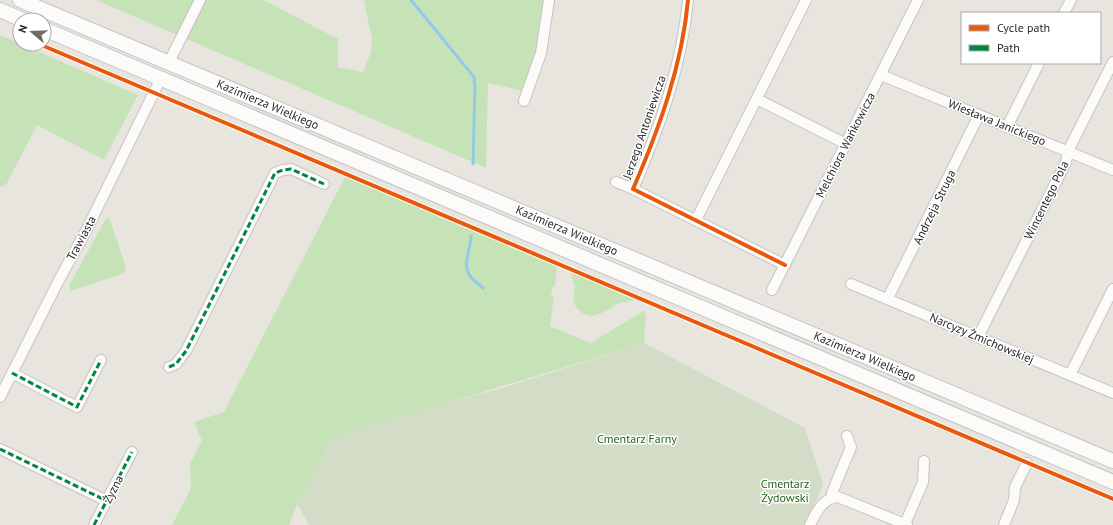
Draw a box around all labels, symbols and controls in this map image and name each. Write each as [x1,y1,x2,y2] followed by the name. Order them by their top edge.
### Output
[12,12,52,52] north arrow
[961,12,1101,64] legend
[997,20,1050,35] text: Cycle path
[15,23,30,34] text: N
[997,40,1020,55] text: Path
[619,73,669,182] street label: Jerzego Antoniewicza
[215,76,321,132] street label: Kazimierza Wielkiego
[812,90,878,200] street label: Melchiora Wańkowicza
[946,96,1048,148] street label: Wiesława Janickiego
[1020,158,1072,242] street label: Wincentego Pola
[909,167,959,247] street label: Andrzeja Struga
[514,202,620,258] street label: Kazimierza Wielkiego
[63,213,99,263] street label: Trawiasta
[928,309,1036,367] street label: Narcyzy Żmichowskiej
[812,328,918,384] street label: Kazimierza Wielkiego
[597,431,677,446] park label: Cmentarz Farny
[100,472,126,506] street label: Żyzna
[761,476,809,505] park label: Cmentarz Żydowski

